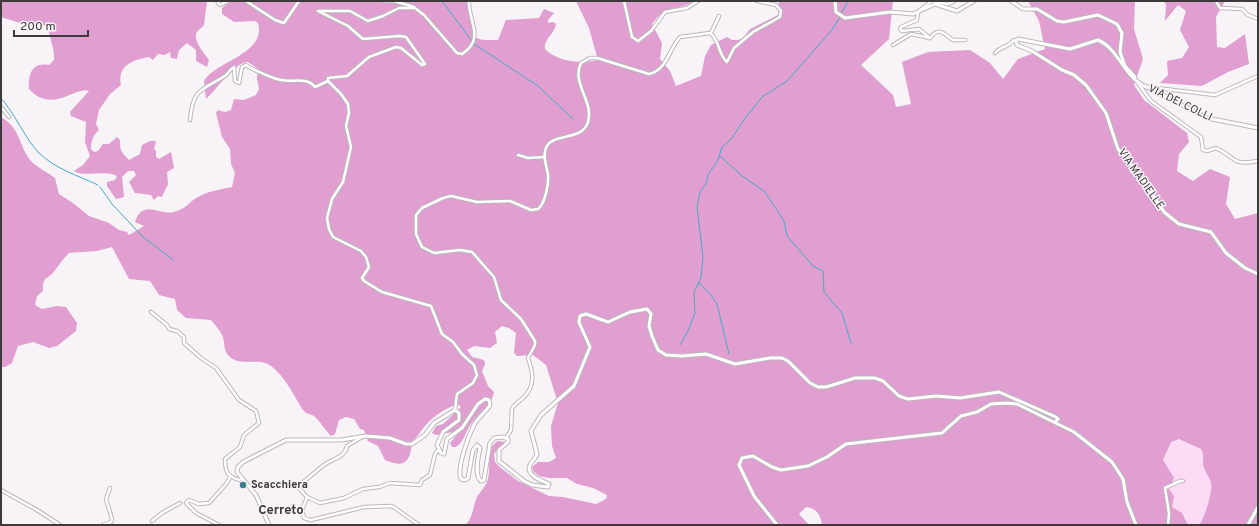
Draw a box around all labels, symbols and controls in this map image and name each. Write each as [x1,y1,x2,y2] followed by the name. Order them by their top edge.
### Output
[14,12,88,38] scale bar
[20,19,56,35] text: 200 m
[1146,81,1214,125] street label: VIA DEI COLLI
[1115,146,1167,212] street label: VIA MADIELLE
[251,478,308,492] place label: Scacchiera
[238,480,248,490] marker: Scacchiera
[258,503,304,519] district label: Cerreto

